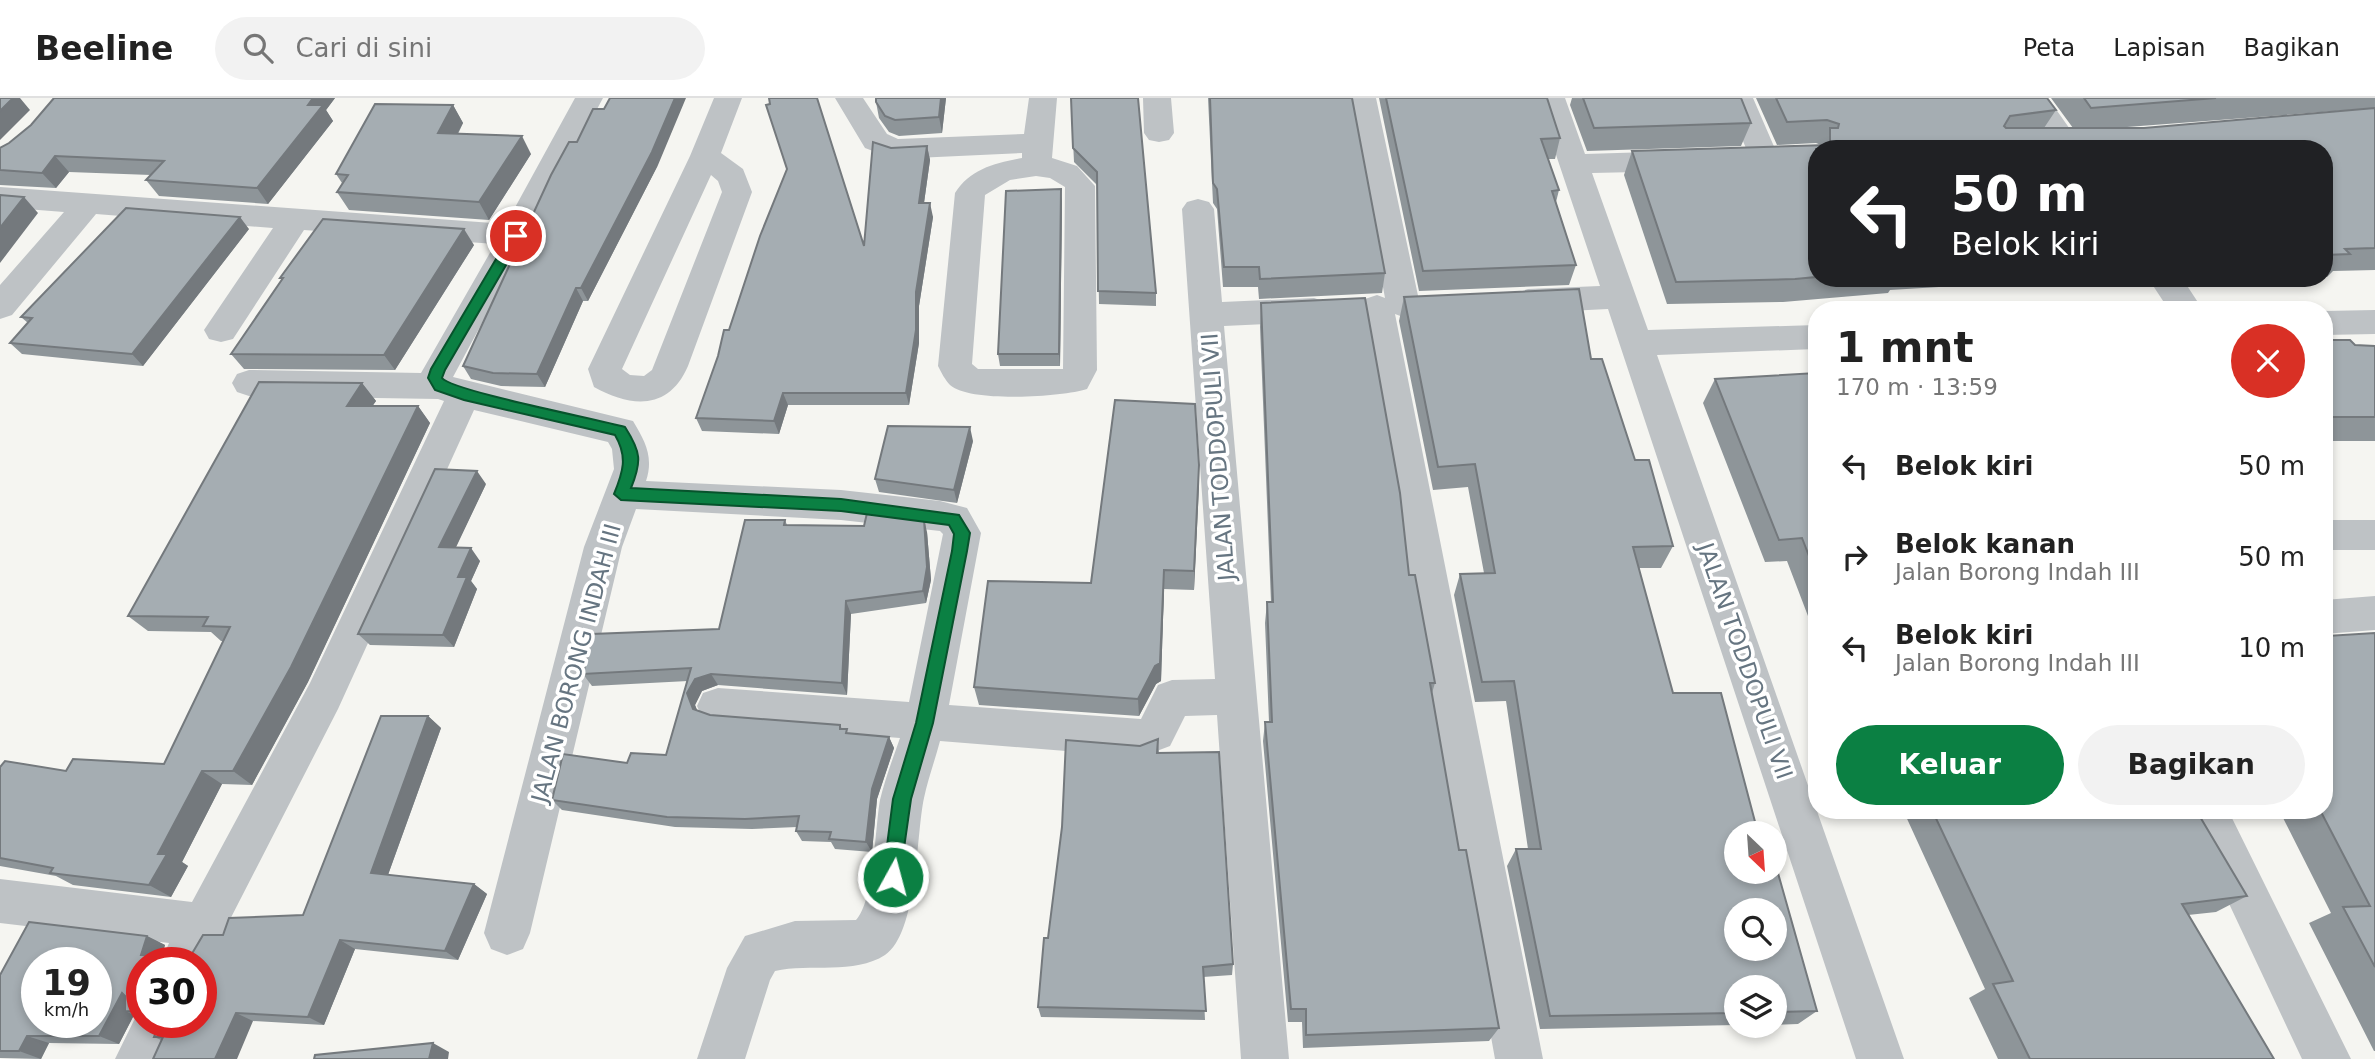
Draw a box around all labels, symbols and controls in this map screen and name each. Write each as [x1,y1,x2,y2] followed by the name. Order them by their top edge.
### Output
[215,17,705,80] search box
[35,29,173,68] text: Beeline
[239,29,277,67] icon: search
[295,33,432,63] text: Cari di sini
[2023,34,2075,62] text: Peta
[2113,34,2206,62] text: Lapisan
[2244,34,2340,62] text: Bagikan
[1951,166,2087,223] text: 50 m
[1836,168,1927,259] icon: left
[486,206,546,266] pin
[497,217,535,255] icon: arrive
[1951,225,2099,263] text: Belok kiri
[1836,323,1974,372] text: 1 mnt
[2231,324,2305,398] button: close
[1196,332,1240,584] street label: JALAN TODDOPULI VII
[1836,374,1998,400] text: 170 m · 13:59
[1836,447,1874,485] icon: left
[1895,451,2034,481] text: Belok kiri
[2238,451,2305,481] text: 50 m
[526,521,626,807] street label: JALAN BORONG INDAH III
[1895,529,2075,559] text: Belok kanan
[1692,537,1798,783] street label: JALAN TODDOPULI VII
[1836,538,1874,576] icon: right
[2238,542,2305,572] text: 50 m
[1895,559,2140,585] text: Jalan Borong Indah III
[1895,620,2034,650] text: Belok kiri
[1836,629,1874,667] icon: left
[2238,633,2305,663] text: 10 m
[1895,650,2140,676] text: Jalan Borong Indah III
[1836,725,2064,805] button: Keluar
[2078,725,2305,805] button: Bagikan
[1724,821,1787,884] north arrow
[1724,821,1787,1038] map controls
[856,840,930,914] position arrow
[1724,898,1787,961] button: search
[126,947,217,1038] speed limit sign: 30
[42,963,91,1003] text: 19
[1724,975,1787,1038] button: layers
[44,999,89,1020] text: km/h

